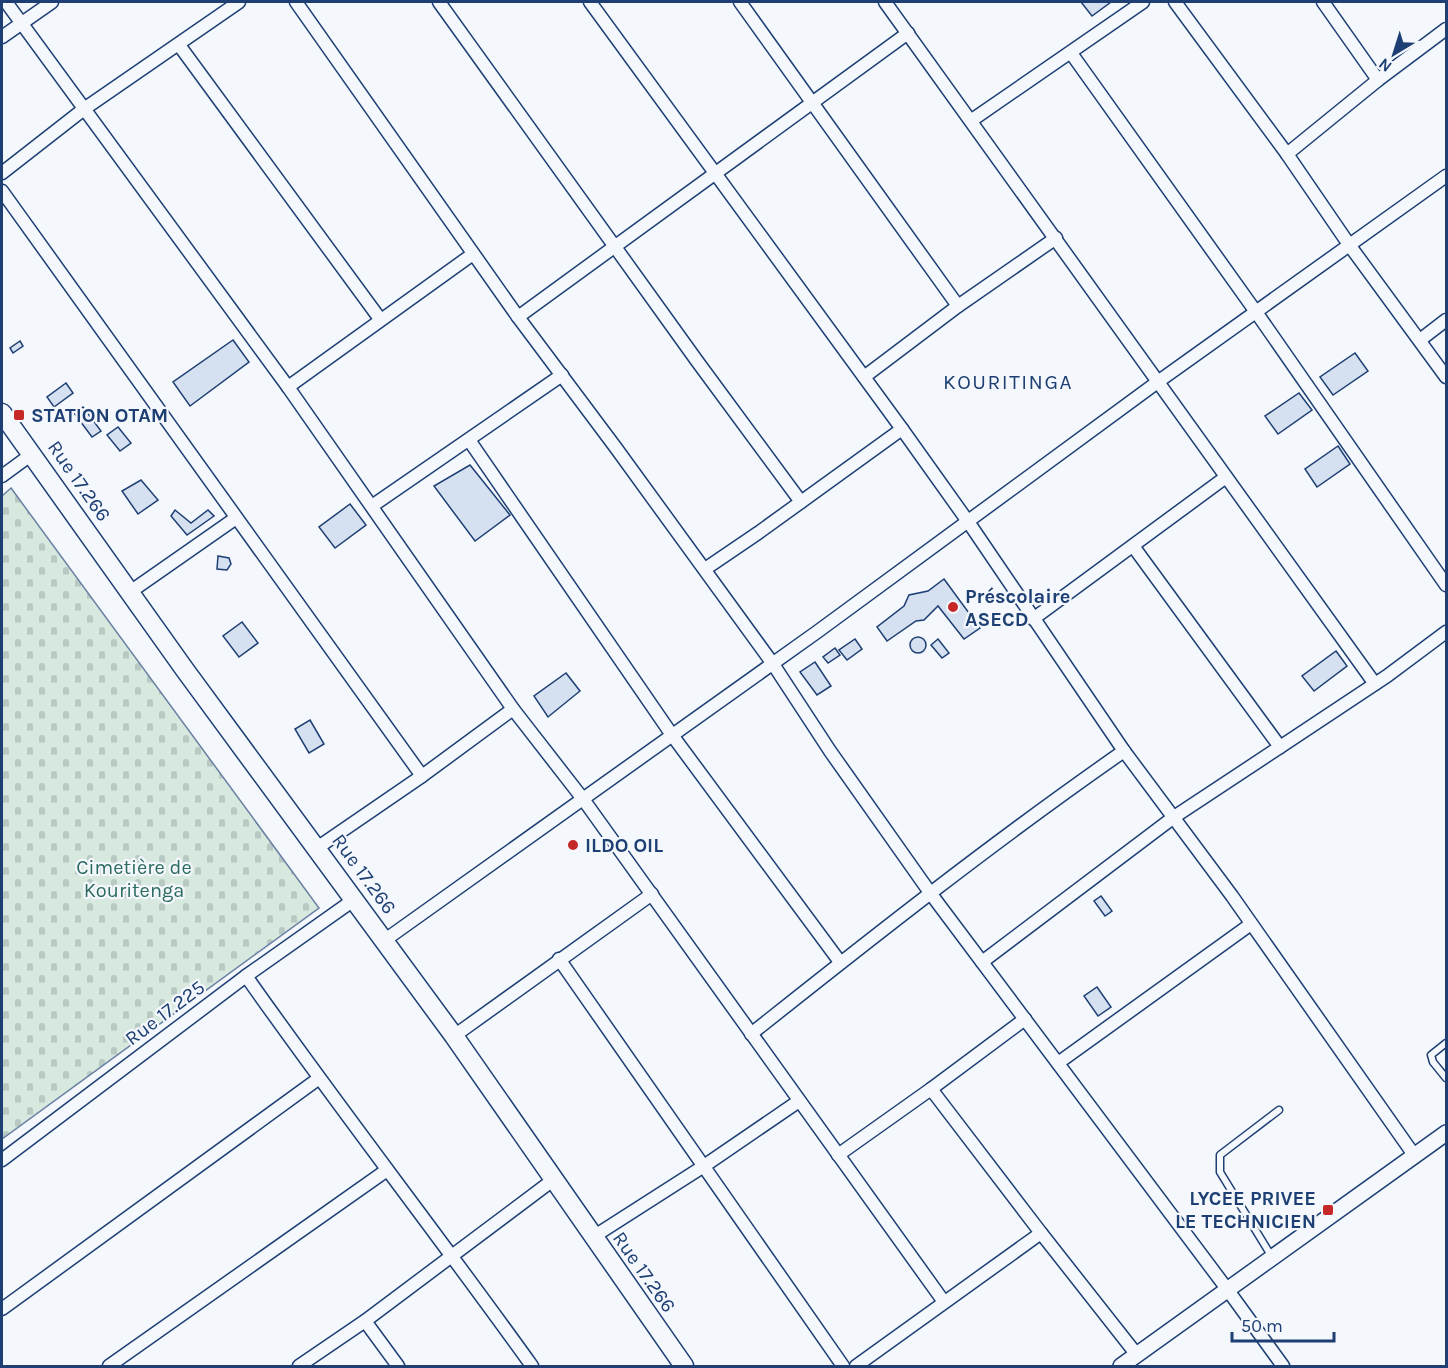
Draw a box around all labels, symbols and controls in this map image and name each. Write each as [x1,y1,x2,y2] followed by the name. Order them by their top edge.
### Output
[1364,24,1424,84] north arrow
[1375,54,1395,76] text: N
[943,370,1073,394] district label: KOURITINGA
[31,404,168,427] place label: STATION OTAM
[12,408,26,422] marker: STATION OTAM
[43,436,115,526] street label: Rue 17.266
[965,585,1070,631] place label: Préscolaire ASECD
[946,600,960,614] marker: Préscolaire ASECD
[327,829,401,919] street label: Rue 17.266
[585,834,663,857] place label: ILDO OIL
[566,838,580,852] marker: ILDO OIL
[76,856,192,902] park label: Cimetière de Kouritenga
[121,976,209,1050] street label: Rue 17.225
[1175,1187,1316,1233] place label: LYCEE PRIVEE LE TECHNICIEN
[1321,1203,1335,1217] marker: LYCEE PRIVEE LE TECHNICIEN
[608,1227,680,1317] street label: Rue 17.266
[1232,1305,1334,1343] scale bar
[1241,1315,1283,1337] text: 50 m

